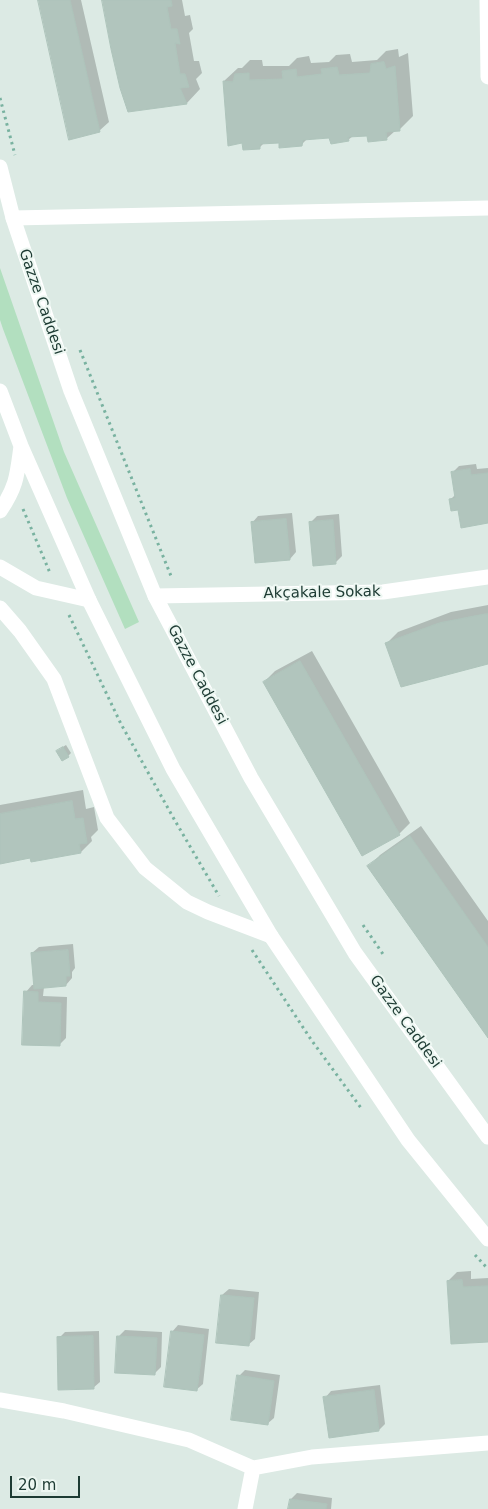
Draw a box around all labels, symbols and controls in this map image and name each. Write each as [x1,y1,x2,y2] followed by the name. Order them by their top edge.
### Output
[15,247,67,357] street label: Gazze Caddesi
[263,583,381,603] street label: Akçakale Sokak
[163,622,231,728] street label: Gazze Caddesi
[365,972,445,1072] street label: Gazze Caddesi
[12,1466,82,1498] scale bar
[18,1476,56,1494] text: 20 m

